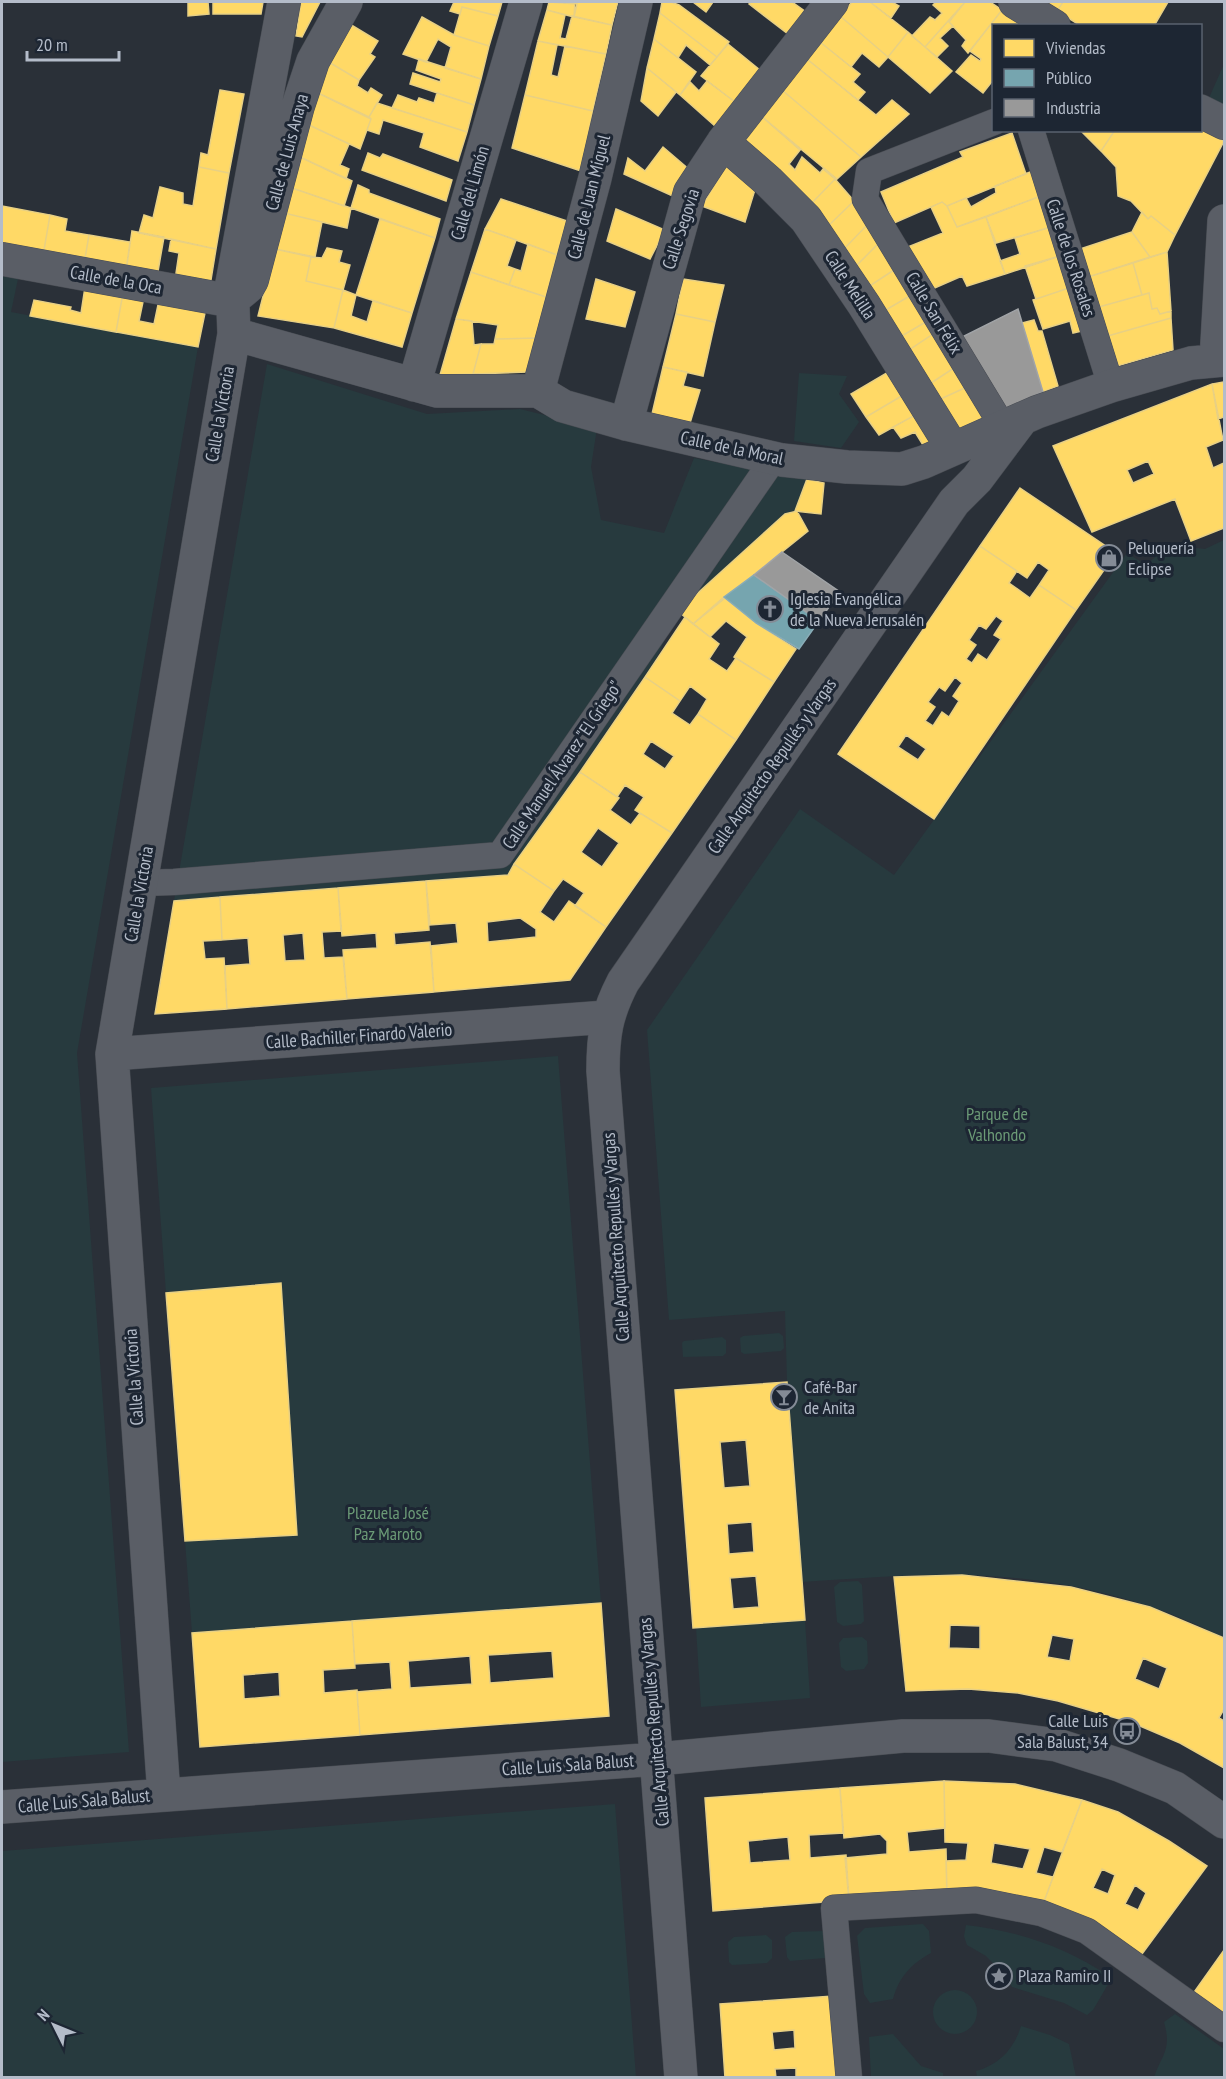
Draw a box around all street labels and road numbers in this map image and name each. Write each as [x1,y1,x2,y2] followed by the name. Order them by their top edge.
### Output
[260,91,313,213] street label: Calle de Luis Anaya
[562,131,615,262] street label: Calle de Juan Miguel
[445,143,494,243] street label: Calle del Limón
[657,186,704,272] street label: Calle Segovia
[1042,196,1101,320] street label: Calle de los Rosales
[820,246,881,323] street label: Calle Melilla
[68,260,164,299] street label: Calle de la Oca
[901,267,968,359] street label: Calle San Félix
[200,364,239,464] street label: Calle la Victoria
[679,425,786,470] street label: Calle de la Moral
[702,673,841,858] street label: Calle Arquitecto Repullés y Vargas
[497,676,626,853] street label: Calle Manuel Álvarez "El Griego"
[119,844,158,944] street label: Calle la Victoria
[265,1018,453,1053] street label: Calle Bachiller Finardo Valerio
[597,1132,634,1342] street label: Calle Arquitecto Repullés y Vargas
[119,1328,148,1426] street label: Calle la Victoria
[633,1617,674,1827] street label: Calle Arquitecto Repullés y Vargas
[501,1748,635,1781] street label: Calle Luis Sala Balust
[17,1783,151,1818] street label: Calle Luis Sala Balust

